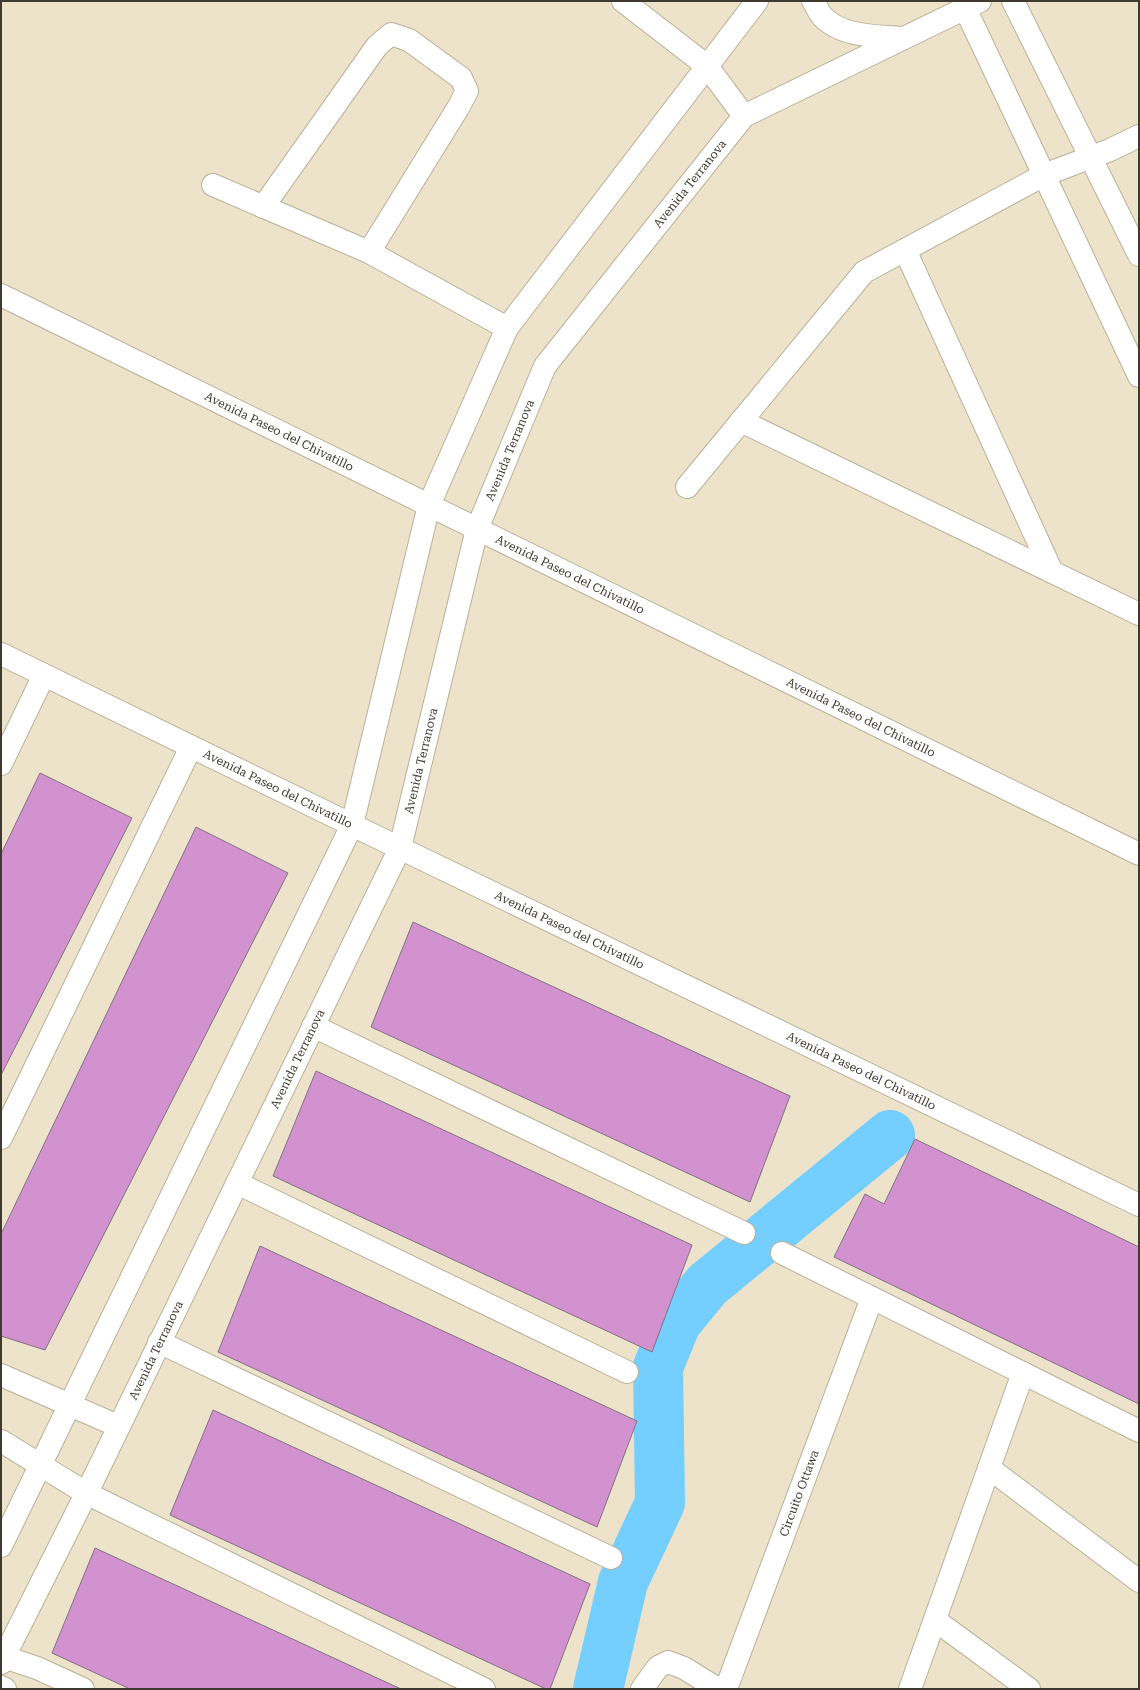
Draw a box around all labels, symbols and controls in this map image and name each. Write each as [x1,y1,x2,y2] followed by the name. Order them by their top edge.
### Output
[651,137,730,231] street label: Avenida Terranova
[202,389,356,474] street label: Avenida Paseo del Chivatillo
[483,397,537,503] street label: Avenida Terranova
[493,532,647,617] street label: Avenida Paseo del Chivatillo
[784,675,938,760] street label: Avenida Paseo del Chivatillo
[401,706,441,815] street label: Avenida Terranova
[201,747,355,831] street label: Avenida Paseo del Chivatillo
[493,888,647,972] street label: Avenida Paseo del Chivatillo
[268,1007,328,1111] street label: Avenida Terranova
[784,1029,938,1113] street label: Avenida Paseo del Chivatillo
[126,1298,186,1402] street label: Avenida Terranova
[777,1448,822,1538] street label: Circuito Ottawa

